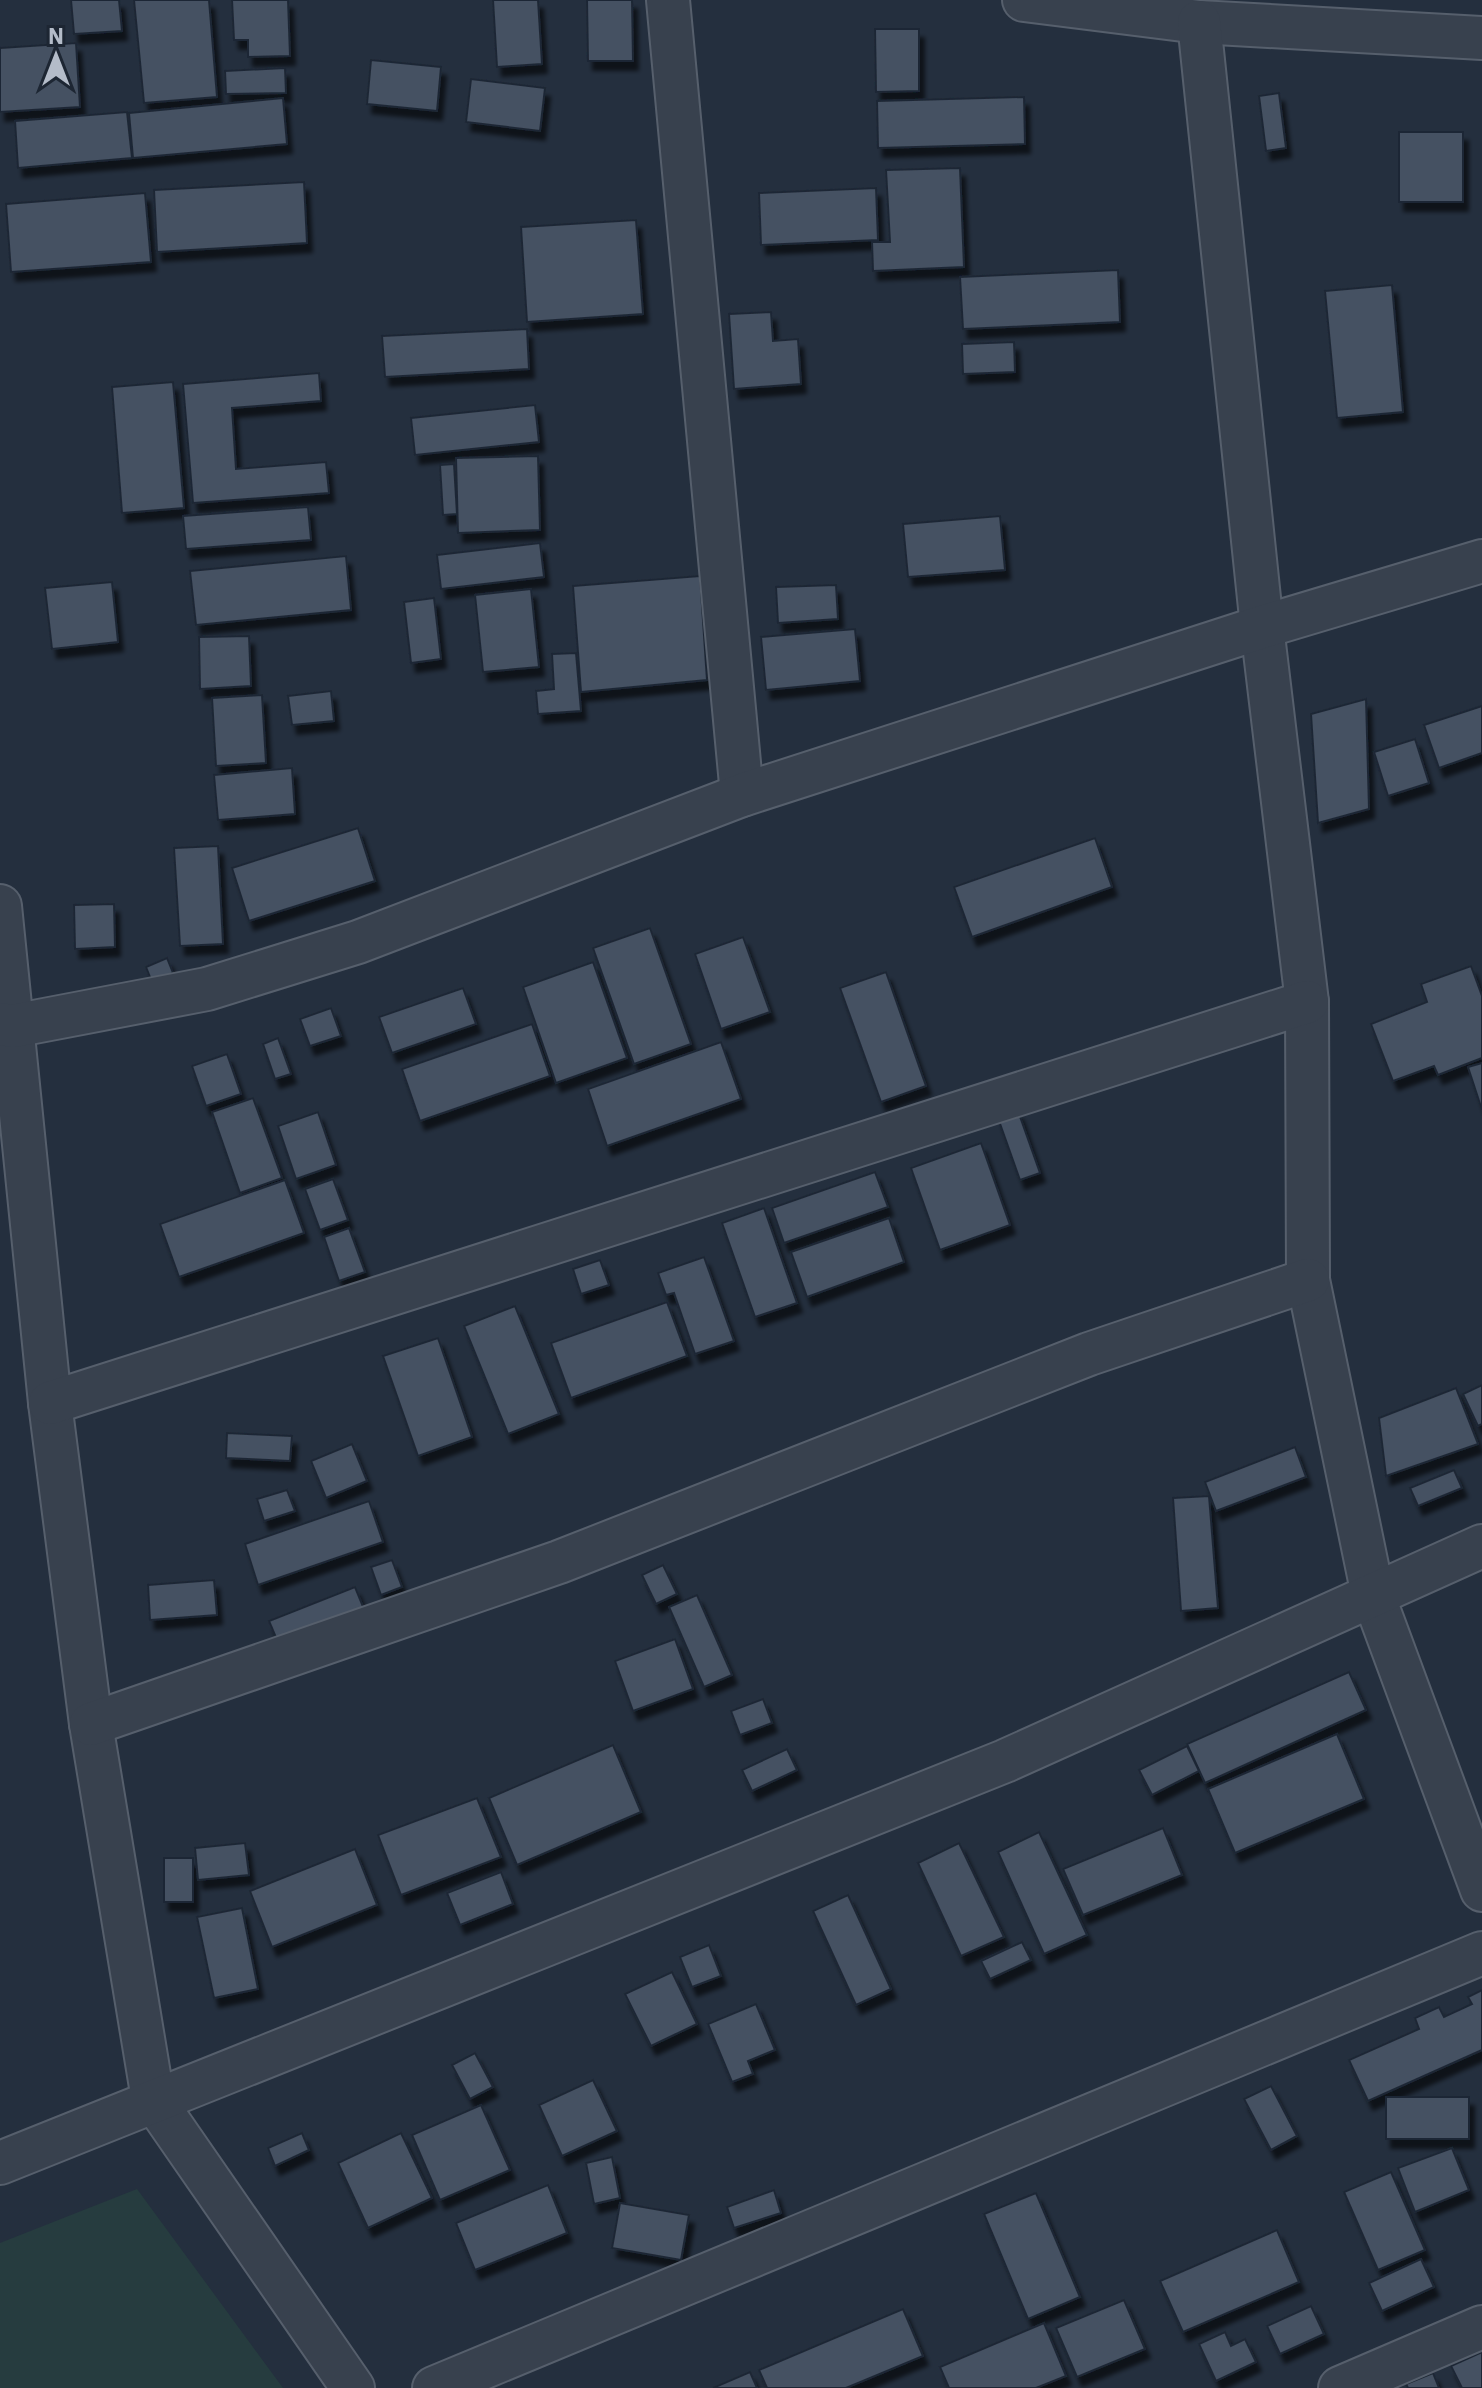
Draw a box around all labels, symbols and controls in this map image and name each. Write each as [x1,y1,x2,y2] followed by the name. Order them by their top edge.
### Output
[16,16,96,96] north arrow
[48,21,64,50] text: N

